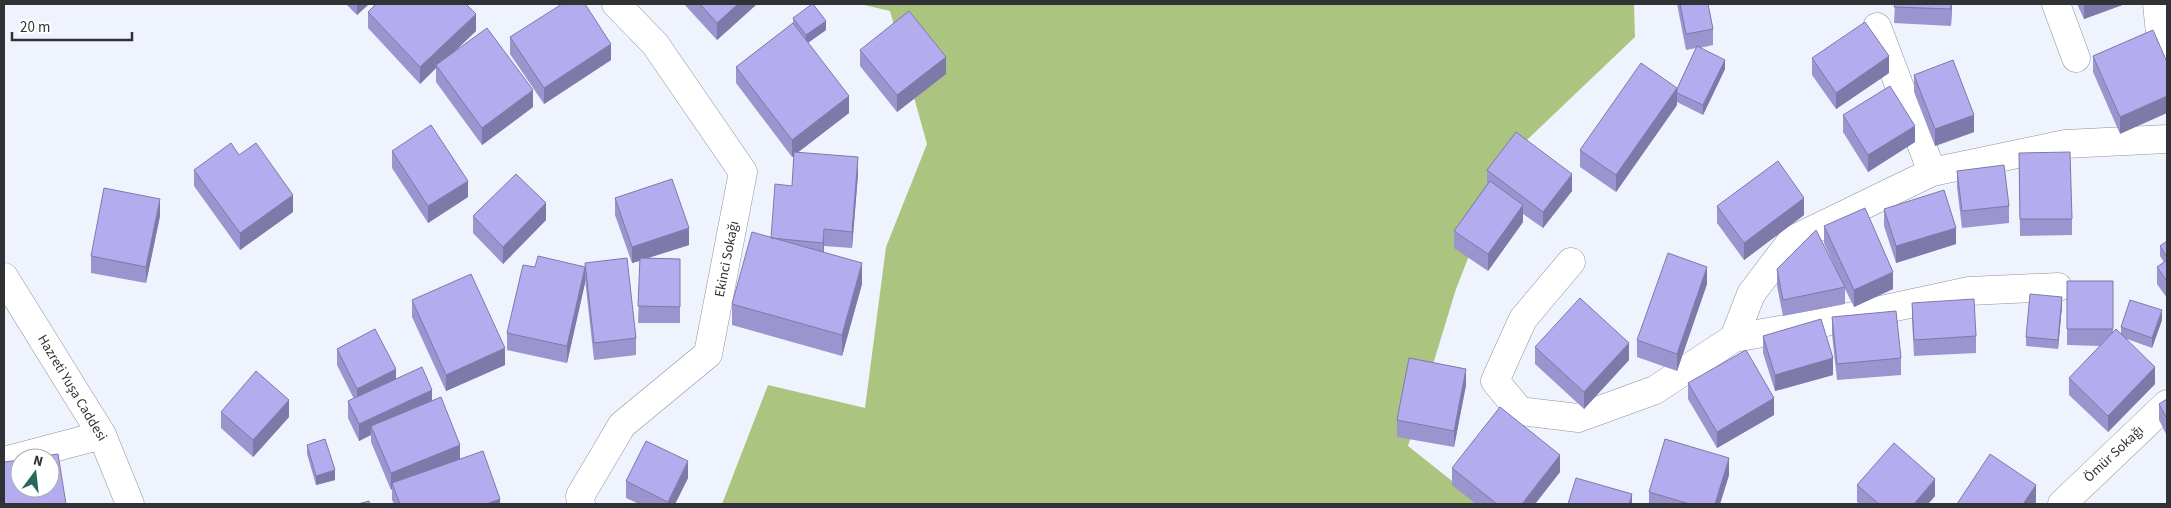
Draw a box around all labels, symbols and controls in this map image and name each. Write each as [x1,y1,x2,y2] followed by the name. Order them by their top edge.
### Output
[12,10,132,42] scale bar
[20,17,50,38] text: 20 m
[710,219,744,299] street label: Ekinci Sokağı
[32,331,112,445] street label: Hazreti Yuşa Caddesi
[2080,421,2148,487] street label: Ömür Sokağı
[10,448,60,498] north arrow
[31,451,45,472] text: N

